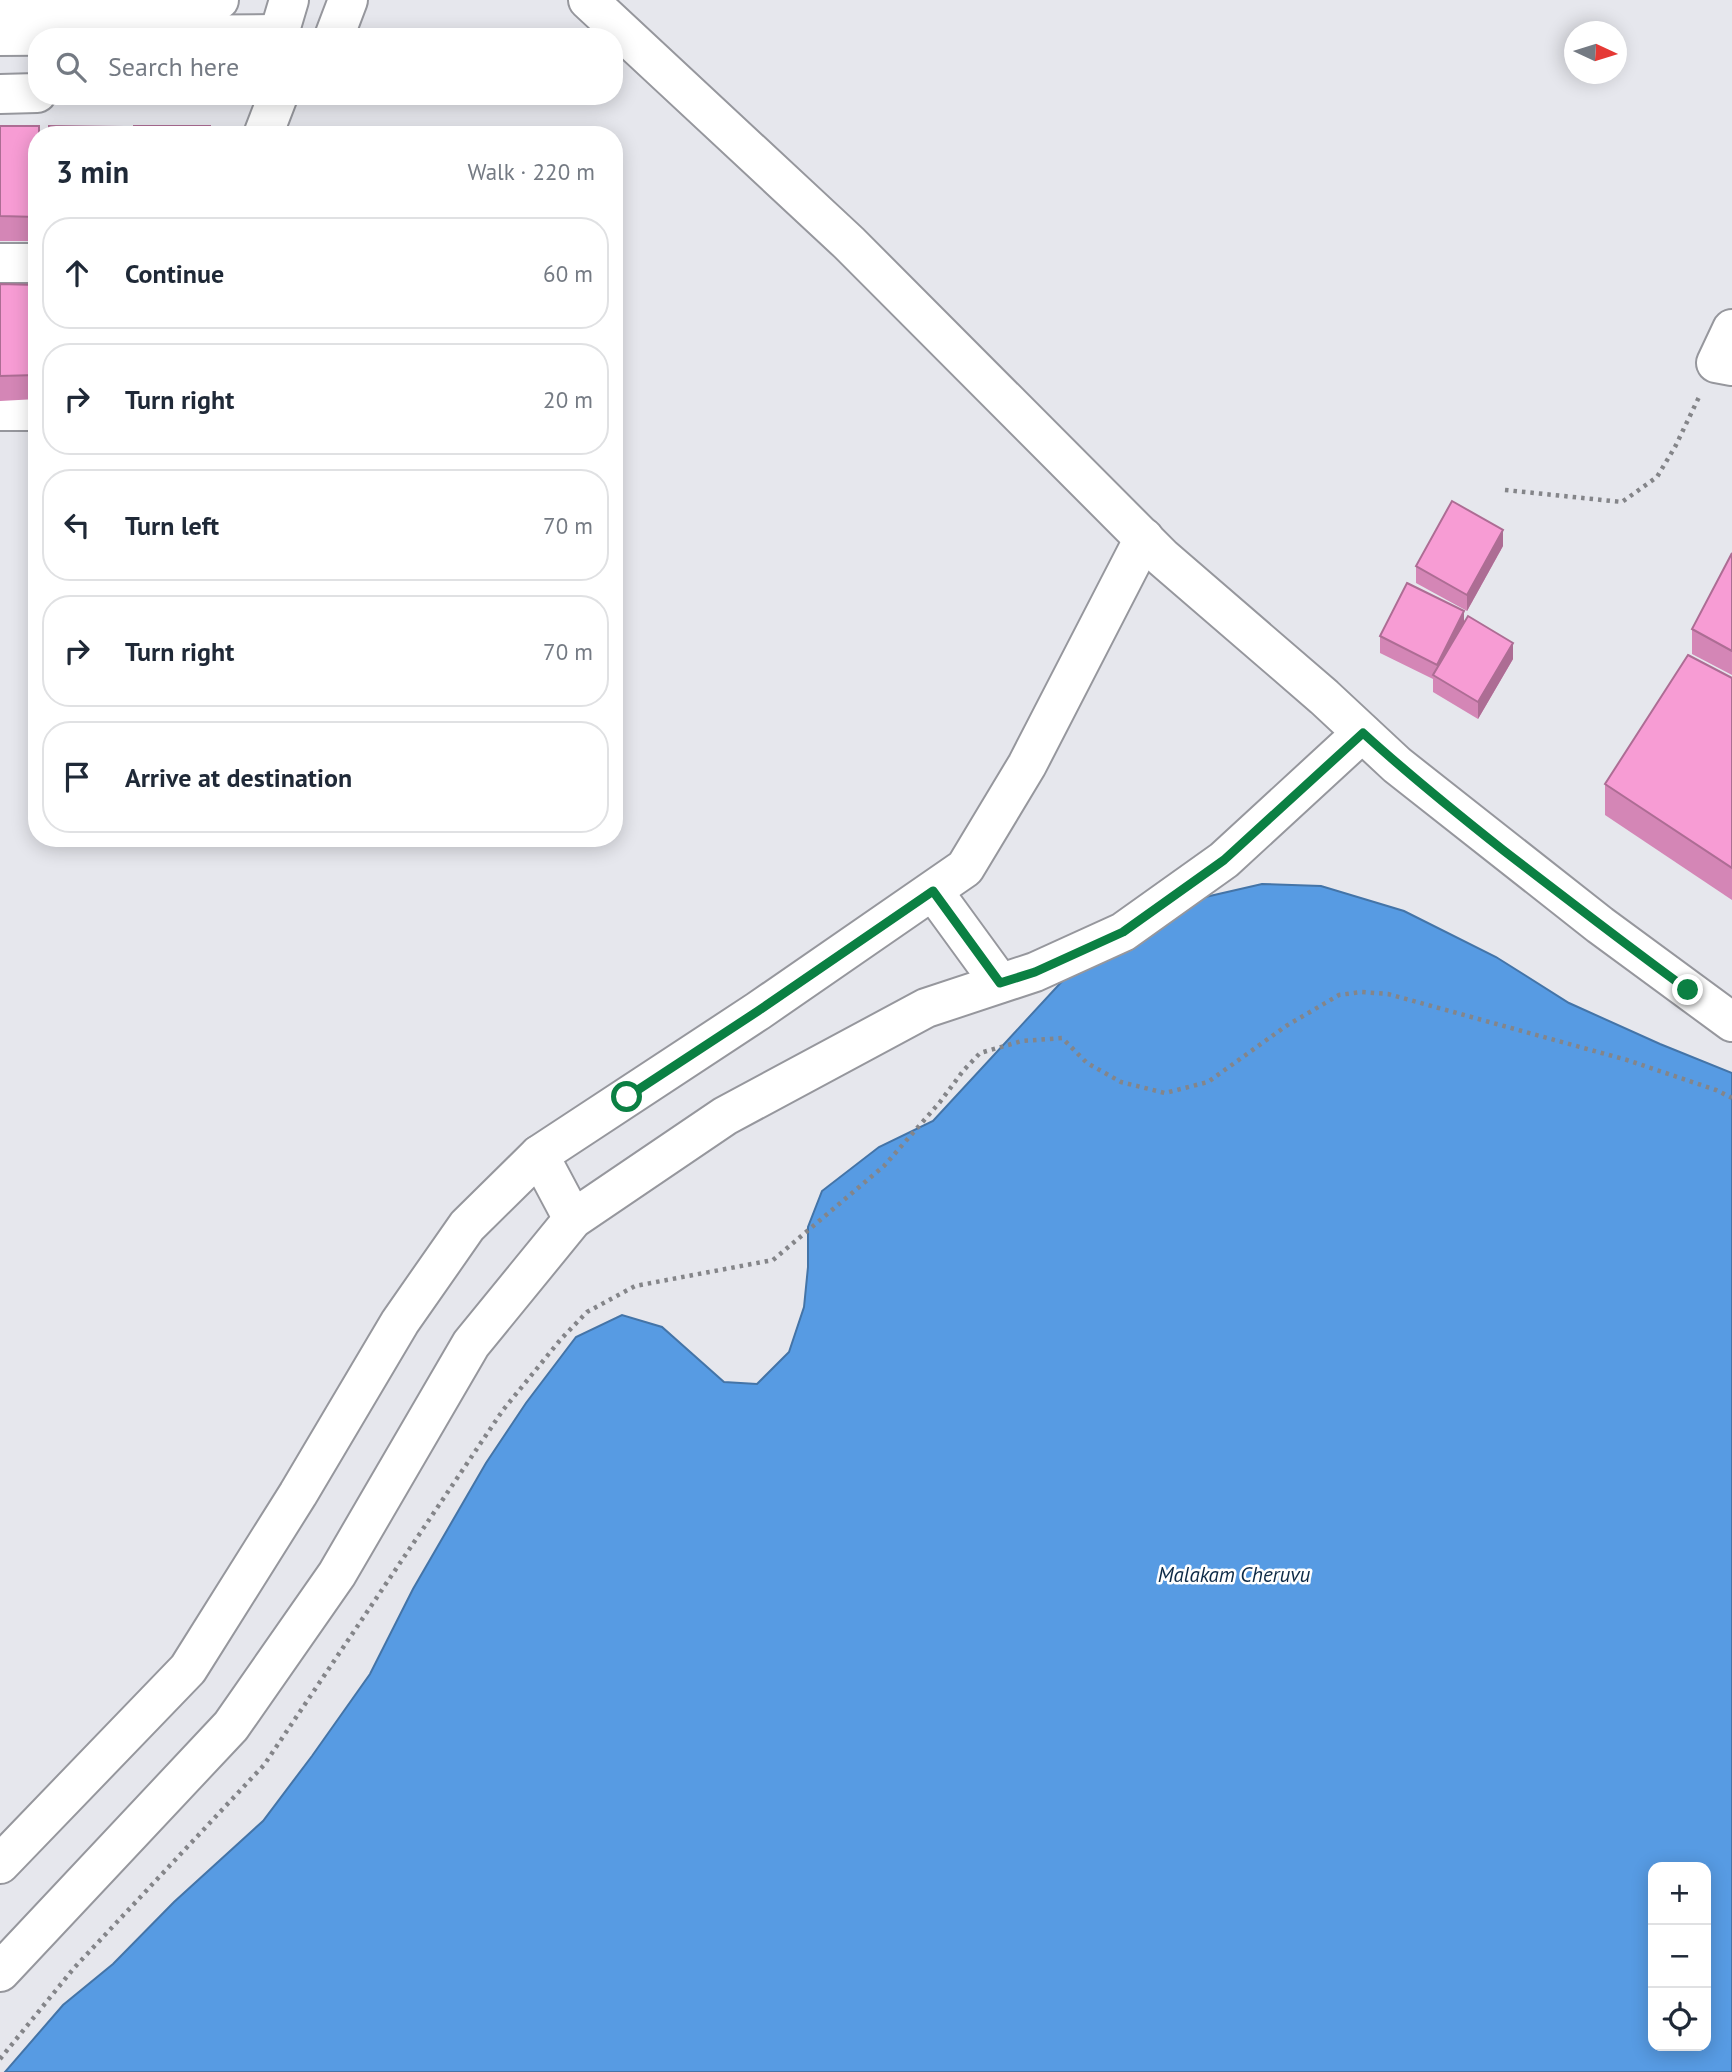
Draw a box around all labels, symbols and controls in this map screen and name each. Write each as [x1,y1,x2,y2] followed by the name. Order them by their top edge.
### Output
[1564,21,1627,84] north arrow
[28,28,623,105] search box
[52,48,90,86] icon: search
[108,50,239,83] text: Search here
[56,152,129,191] text: 3 min
[468,157,595,186] text: Walk · 220 m
[58,254,96,292] icon: ahead
[125,257,224,290] text: Continue
[543,259,593,288] text: 60 m
[58,380,96,418] icon: right
[125,383,234,416] text: Turn right
[543,385,593,414] text: 20 m
[58,506,96,544] icon: left
[125,509,219,542] text: Turn left
[543,511,593,540] text: 70 m
[58,632,96,670] icon: right
[125,635,234,668] text: Turn right
[543,637,593,666] text: 70 m
[58,758,96,796] icon: arrive
[125,761,352,794] text: Arrive at destination
[1672,974,1703,1005] route end
[611,1081,642,1112] route start
[1158,1561,1311,1588] water label: Malakam Cheruvu
[1648,1862,1711,2051] map controls
[1648,1862,1711,1925] button: +
[1648,1925,1711,1988] button: −
[1648,1988,1711,2051] button: locate

